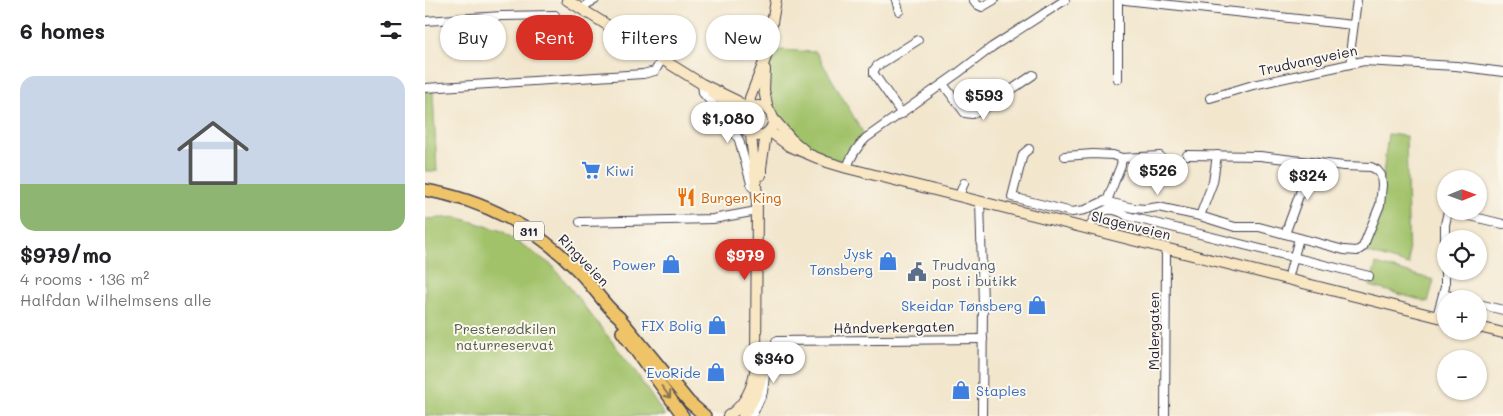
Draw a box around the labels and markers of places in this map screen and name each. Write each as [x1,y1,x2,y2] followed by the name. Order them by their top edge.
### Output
[954,78,1014,121] pin: $593
[687,102,769,144] pin: $1,080
[1128,154,1188,196] pin: $526
[1278,158,1338,201] pin: $324
[580,159,602,181] supermarket icon: Kiwi
[606,161,634,180] place label: Kiwi
[675,186,697,208] restaurant icon: Burger King
[701,188,781,207] place label: Burger King
[715,238,775,281] pin: $979
[810,244,873,279] place label: Jysk Tønsberg
[877,250,899,272] shop icon: Jysk Tønsberg
[660,253,682,275] shop icon: Power
[613,255,656,274] place label: Power
[932,255,1017,290] place label: Trudvang post i butikk
[906,261,928,283] public building icon: Trudvang post i butikk
[1026,294,1048,316] shop icon: Skeidar Tønsberg
[901,296,1022,315] place label: Skeidar Tønsberg
[706,314,728,336] shop icon: FIX Bolig
[641,316,702,335] place label: FIX Bolig
[744,342,804,384] pin: $340
[705,361,727,383] shop icon: EvoRide
[646,363,701,382] place label: EvoRide
[950,379,972,401] shop icon: Staples
[976,381,1026,400] place label: Staples

